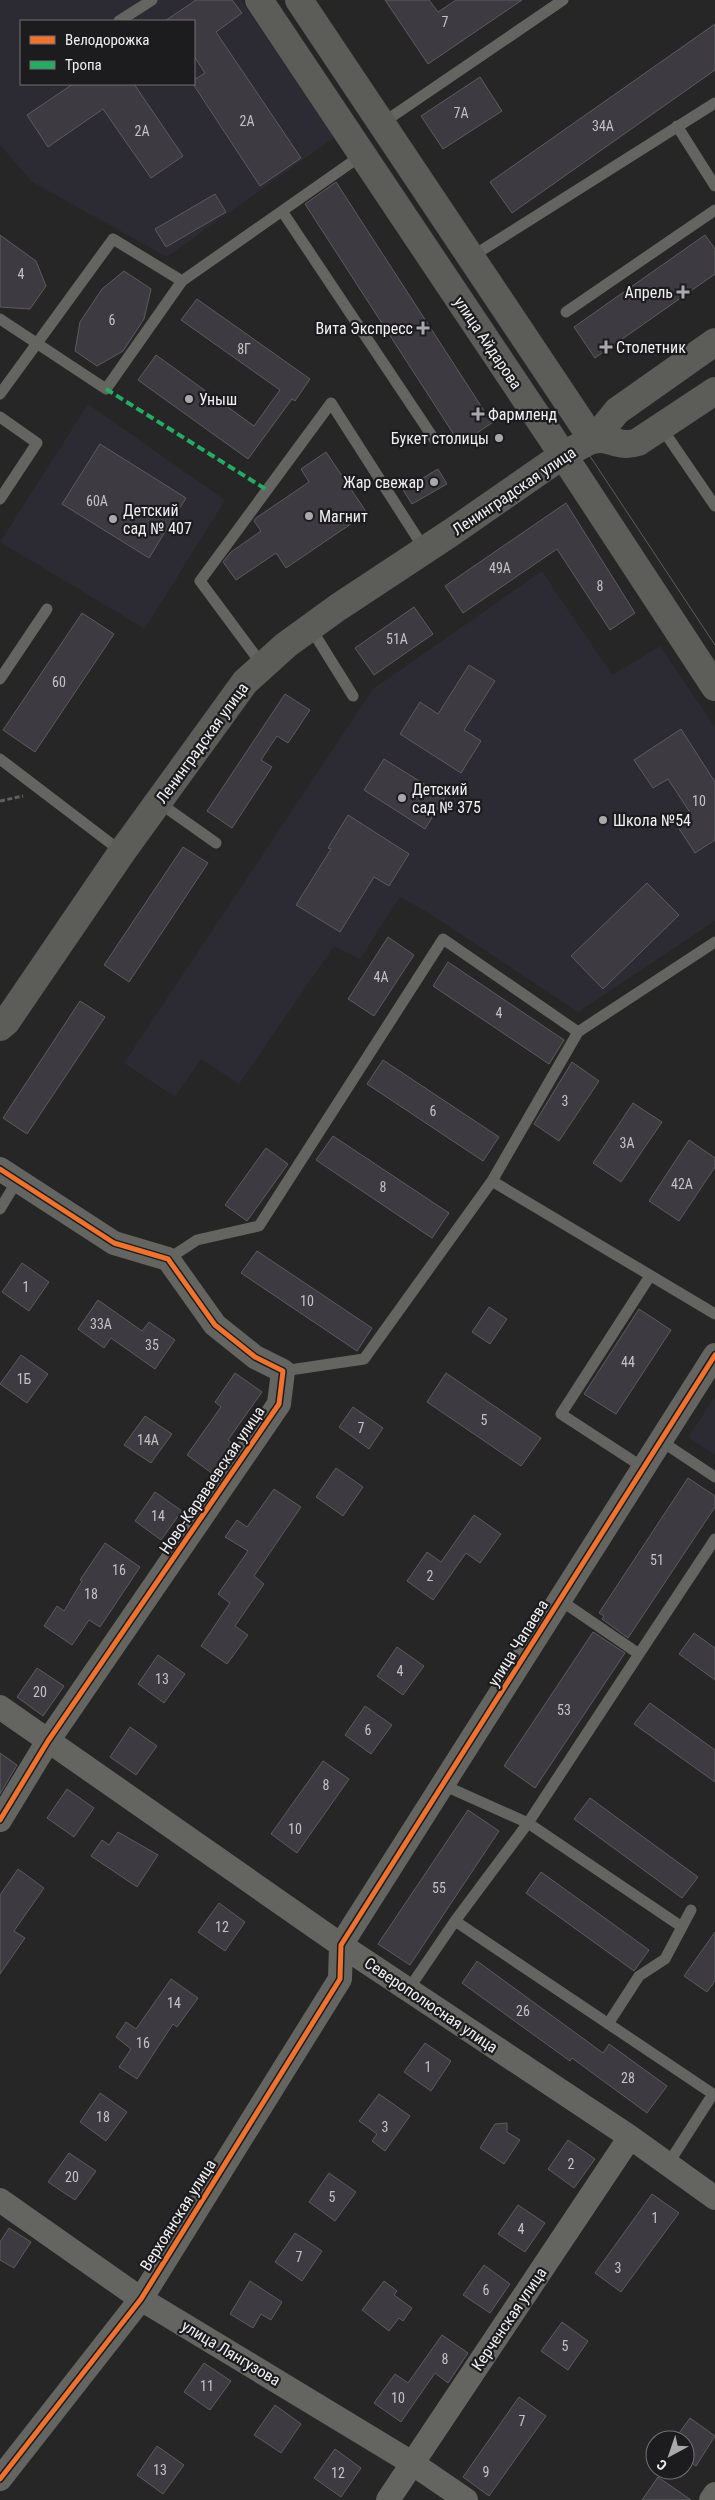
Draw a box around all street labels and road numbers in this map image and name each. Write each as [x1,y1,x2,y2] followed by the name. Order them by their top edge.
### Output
[450,293,526,393] street label: улица Айдарова
[449,443,579,539] street label: Ленинградская улица
[152,679,252,807] street label: Ленинградская улица
[155,1402,269,1558] street label: Ново-Караваевская улица
[484,1596,552,1690] street label: улица Чапаева
[361,1953,501,2057] street label: Северополюсная улица
[136,2156,220,2274] street label: Верхоянская улица
[467,2264,551,2374] street label: Керченская улица
[178,2316,284,2390] street label: улица Лянгузова

